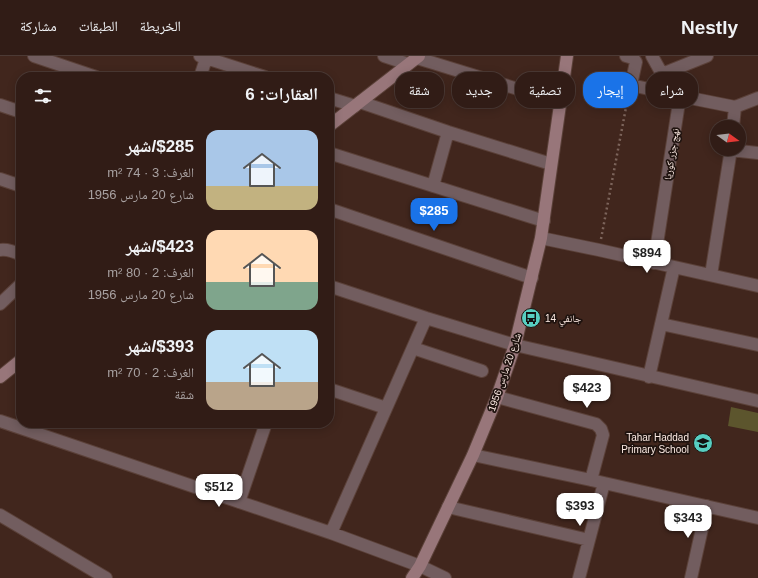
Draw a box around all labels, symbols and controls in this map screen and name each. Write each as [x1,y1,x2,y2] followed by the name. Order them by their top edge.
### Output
[681,17,738,38] text: Nestly
[20,18,57,34] text: مشاركة
[79,18,118,34] text: الطبقات
[140,18,181,34] text: الخريطة
[395,72,444,108] chip: شقة
[452,72,507,108] chip: جديد
[515,72,575,108] chip: تصفية
[583,72,638,108] chip: إيجار
[646,72,698,108] chip: شراء
[32,85,54,107] icon: filters
[245,85,318,104] text: العقارات: 6
[710,120,746,156] north arrow
[710,120,746,156] map controls
[662,127,682,181] street label: نهج جزر كوريا
[126,137,194,156] text: $285/شهر
[238,146,286,194] icon: home
[107,165,194,180] text: الغرف: 3 · 74 m²
[88,187,194,202] text: شارع 20 مارس 1956
[410,198,458,232] pin: $285
[420,203,448,218] text: $285
[126,237,194,256] text: $423/شهر
[623,240,671,274] pin: $894
[633,245,661,260] text: $894
[238,246,286,294] icon: home
[107,265,194,280] text: الغرف: 2 · 80 m²
[88,287,194,302] text: شارع 20 مارس 1956
[520,307,542,329] bus stop icon: 14 جانفي
[545,313,582,327] place label: 14 جانفي
[486,331,524,413] street label: شارع 20 مارس 1956
[126,337,194,356] text: $393/شهر
[238,346,286,394] icon: home
[107,365,194,380] text: الغرف: 2 · 70 m²
[563,375,611,409] pin: $423
[573,380,601,395] text: $423
[175,387,194,402] text: شقة
[621,432,689,455] place label: Tahar Haddad Primary School
[692,432,714,454] school or university icon: Tahar Haddad Primary School
[195,474,243,508] pin: $512
[205,479,233,494] text: $512
[556,493,604,527] pin: $393
[566,498,594,513] text: $393
[664,505,712,539] pin: $343
[674,510,702,525] text: $343

